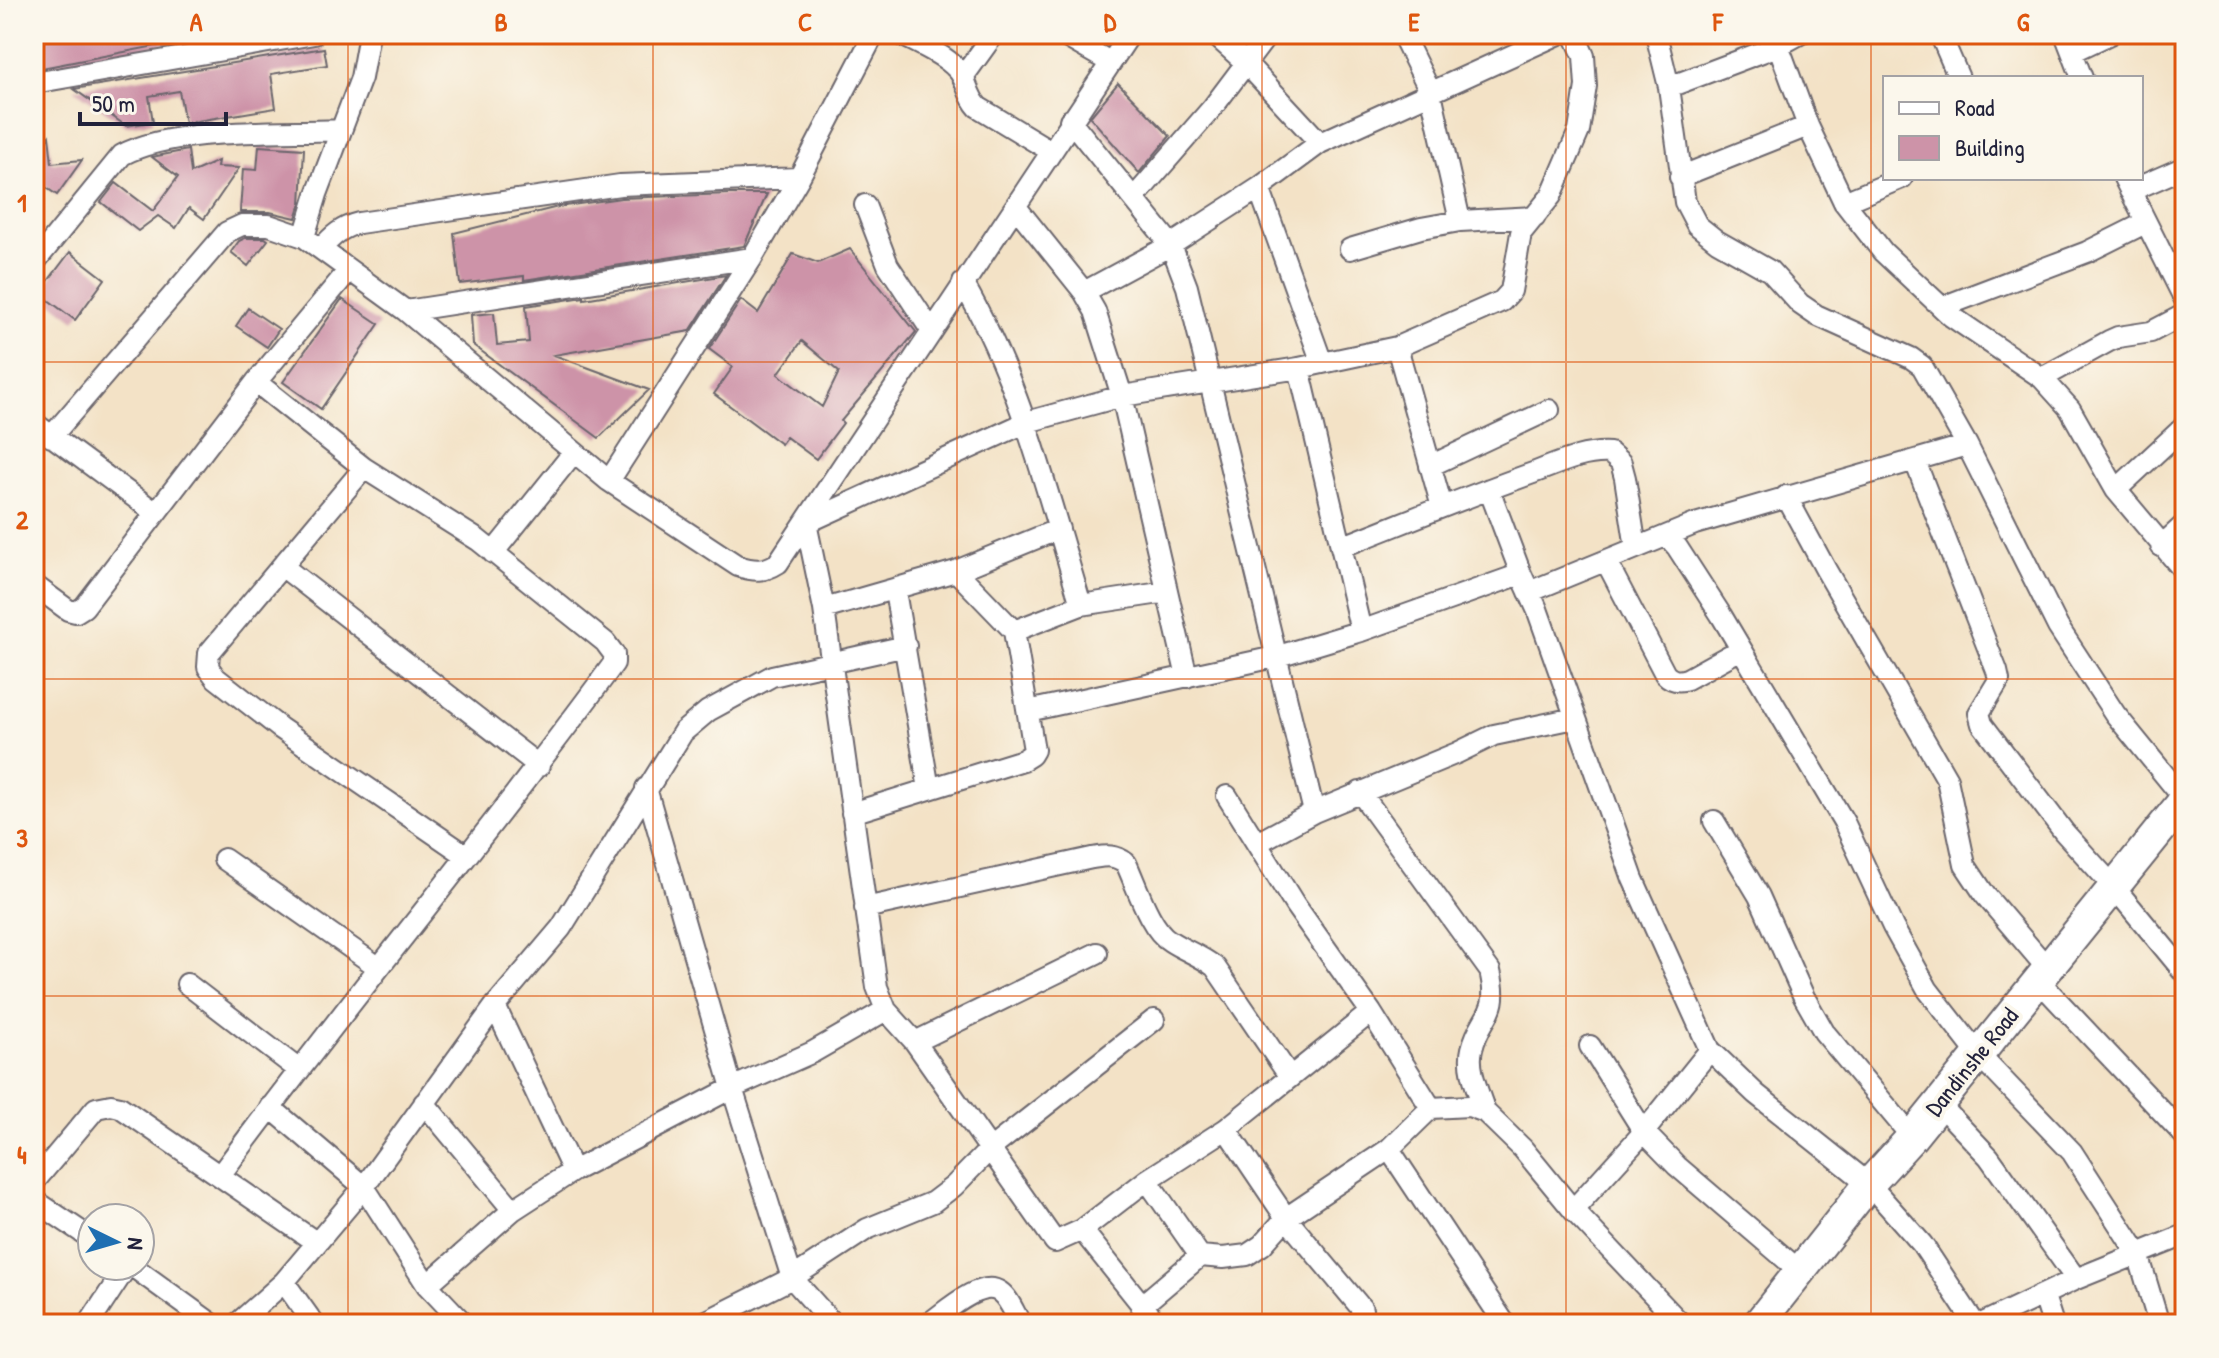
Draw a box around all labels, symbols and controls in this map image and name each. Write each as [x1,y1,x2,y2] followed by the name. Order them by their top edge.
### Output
[190,4,203,39] text: A
[494,4,508,39] text: B
[798,4,812,39] text: C
[1104,4,1117,39] text: D
[1408,4,1420,39] text: E
[1712,4,1724,39] text: F
[2017,4,2030,39] text: G
[80,76,226,126] scale bar
[1883,76,2143,180] legend
[92,87,135,119] text: 50 m
[1955,91,1994,123] text: Road
[1955,131,2025,163] text: Building
[17,185,27,220] text: 1
[16,502,29,537] text: 2
[16,820,28,855] text: 3
[1918,1000,2025,1122] street label: Dandinshe Road
[17,1137,27,1172] text: 4
[76,1202,156,1282] north arrow
[120,1237,151,1251] text: N

